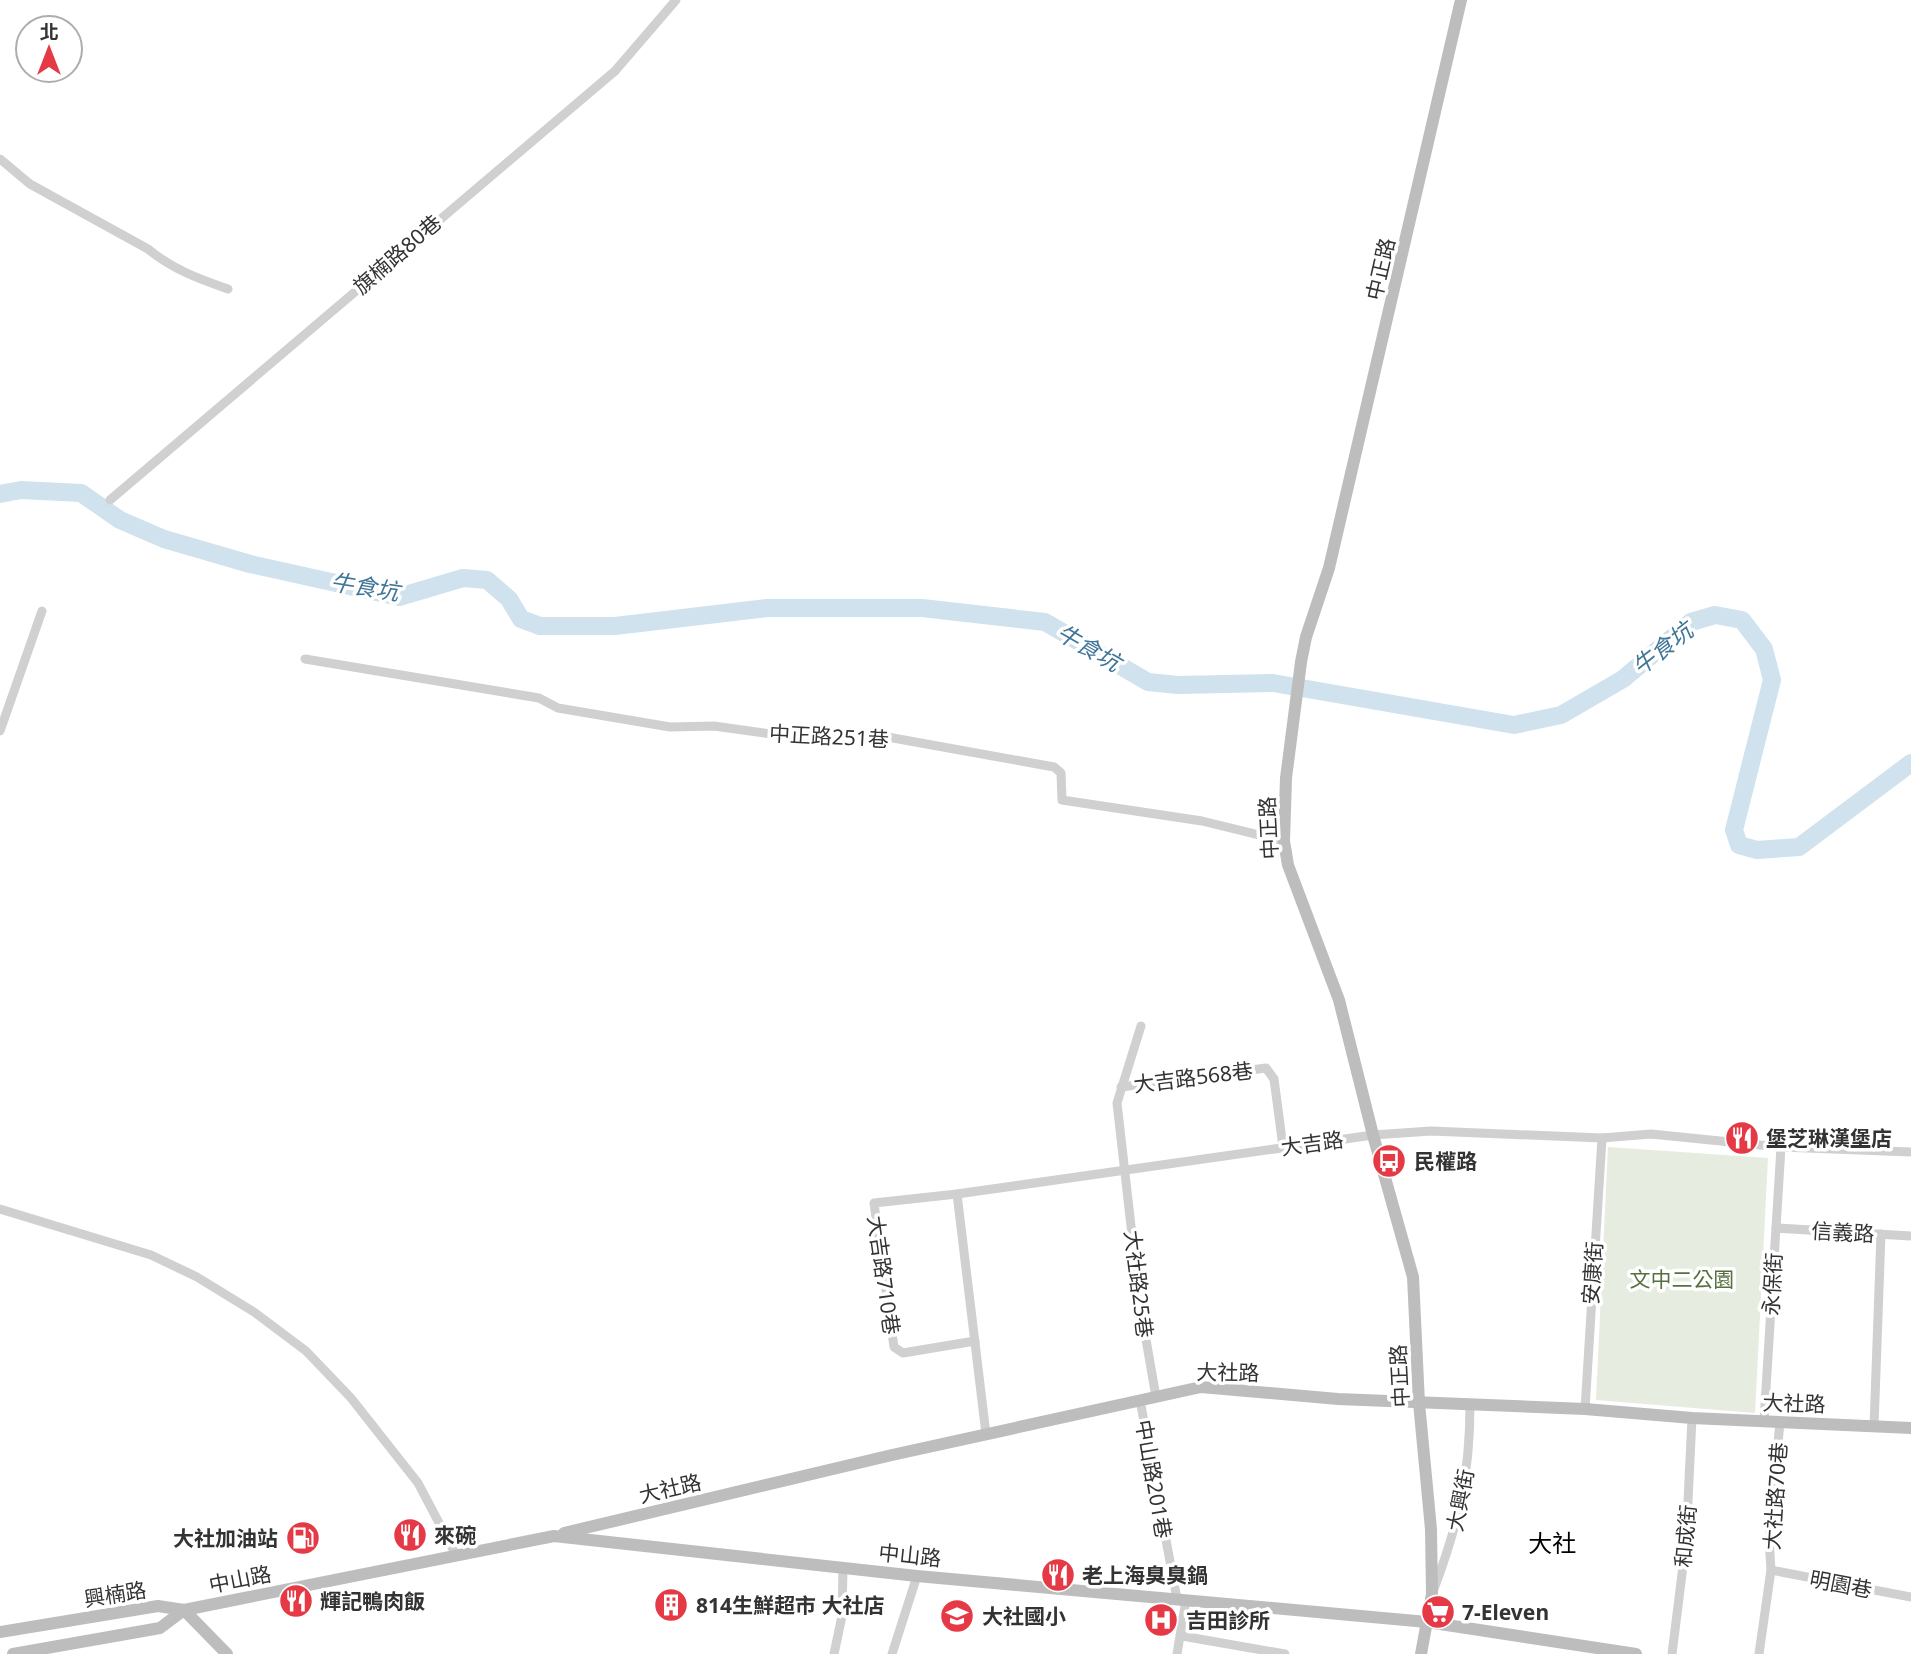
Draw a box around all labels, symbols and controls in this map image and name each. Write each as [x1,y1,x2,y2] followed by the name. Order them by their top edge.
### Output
[14,14,84,84] north arrow
[39,19,59,45] text: 北
[347,208,447,300] street label: 旗楠路80巷
[1359,235,1401,303] street label: 中正路
[328,565,405,608] water label: 牛食坑
[1625,612,1701,682] water label: 牛食坑
[1051,616,1129,680] water label: 牛食坑
[768,719,890,753] street label: 中正路251巷
[1252,796,1284,860] street label: 中正路
[1132,1056,1254,1098] street label: 大吉路568巷
[1723,1119,1761,1157] restaurant icon: 堡芝琳漢堡店
[1766,1124,1892,1152] place label: 堡芝琳漢堡店
[1279,1125,1345,1161] street label: 大吉路
[1370,1142,1408,1180] bus stop icon: 民權路
[1414,1147,1477,1175] place label: 民權路
[862,1214,906,1336] street label: 大吉路710巷
[1811,1216,1875,1248] street label: 信義路
[1119,1229,1159,1339] street label: 大社路25巷
[1576,1241,1608,1305] street label: 安康街
[1756,1252,1788,1316] street label: 永保街
[1630,1265,1735,1293] park label: 文中二公園
[1383,1344,1415,1408] street label: 中正路
[1196,1357,1260,1387] street label: 大社路
[1762,1388,1826,1418] street label: 大社路
[1130,1417,1178,1541] street label: 中山路201巷
[1757,1441,1793,1551] street label: 大社路70巷
[1440,1466,1480,1534] street label: 大興街
[636,1467,704,1509] street label: 大社路
[1668,1503,1702,1569] street label: 和成街
[391,1516,429,1554] restaurant icon: 來碗
[284,1519,322,1557] fuel station icon: 大社加油站
[434,1521,476,1549] place label: 來碗
[173,1524,278,1552] place label: 大社加油站
[1528,1526,1576,1559] district label: 大社
[877,1538,943,1572] street label: 中山路
[1039,1556,1077,1594] restaurant icon: 老上海臭臭鍋
[206,1559,274,1599] street label: 中山路
[1082,1561,1208,1589] place label: 老上海臭臭鍋
[1807,1564,1875,1604] street label: 明園巷
[82,1575,148,1613] street label: 興楠路
[277,1582,315,1620] restaurant icon: 輝記鴨肉飯
[652,1586,690,1624] building icon: 814生鮮超市 大社店
[320,1587,425,1615] place label: 輝記鴨肉飯
[696,1591,885,1619] place label: 814生鮮超市 大社店
[1419,1593,1457,1631] supermarket icon: 7-Eleven
[938,1597,976,1635] school or university icon: 大社國小
[1462,1598,1549,1626] place label: 7-Eleven
[1142,1601,1180,1639] hospital icon: 吉田診所
[982,1602,1066,1630] place label: 大社國小
[1186,1606,1270,1634] place label: 吉田診所

